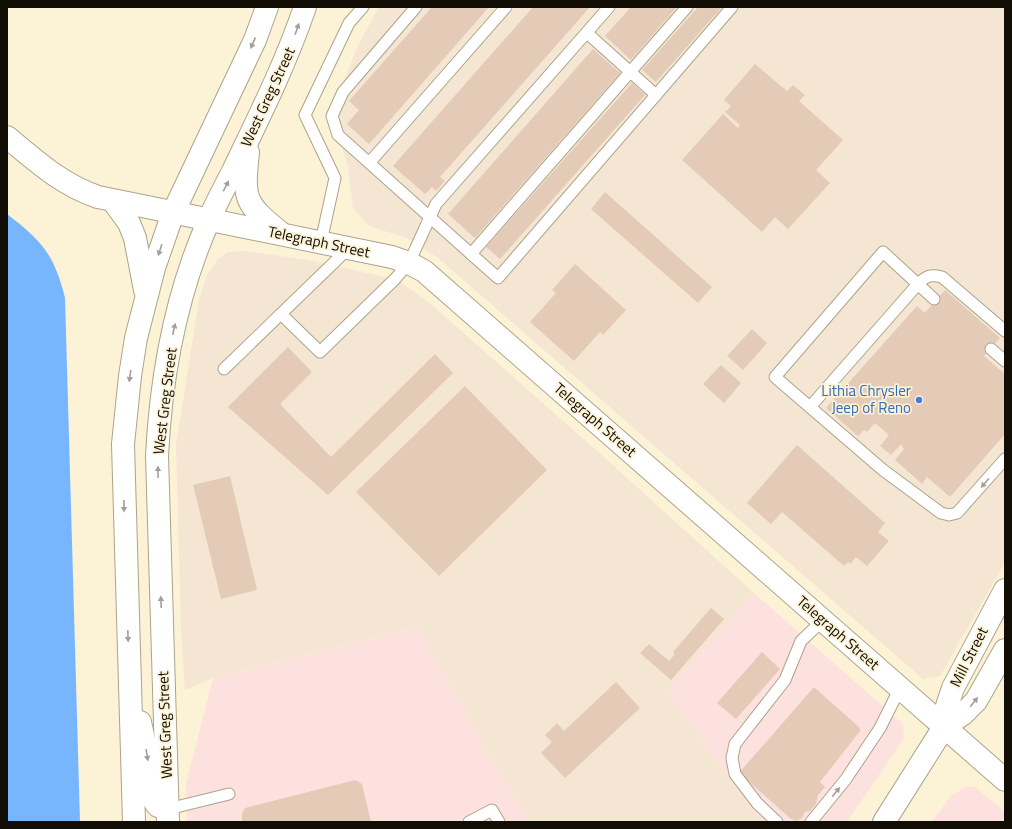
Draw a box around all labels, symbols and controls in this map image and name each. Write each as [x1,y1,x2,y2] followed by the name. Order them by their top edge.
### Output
[295,23,301,35] one-way arrow
[250,38,256,49] one-way arrow
[234,42,301,150] street label: West Greg Street
[223,180,229,191] one-way arrow
[266,220,373,264] street label: Telegraph Street
[157,244,163,256] one-way arrow
[172,323,178,336] one-way arrow
[147,345,183,456] street label: West Greg Street
[127,370,133,382] one-way arrow
[549,377,642,463] street label: Telegraph Street
[821,379,911,419] place label: Lithia Chrysler Jeep of Reno
[914,395,924,405] marker: Lithia Chrysler Jeep of Reno
[154,466,161,478] one-way arrow
[981,478,990,487] one-way arrow
[121,500,127,513] one-way arrow
[792,590,885,676] street label: Telegraph Street
[158,595,164,608] one-way arrow
[944,622,994,691] street label: Mill Street
[125,630,131,643] one-way arrow
[151,670,178,779] street label: West Greg Street
[970,697,978,708] one-way arrow
[144,749,150,761] one-way arrow
[831,786,840,797] one-way arrow

